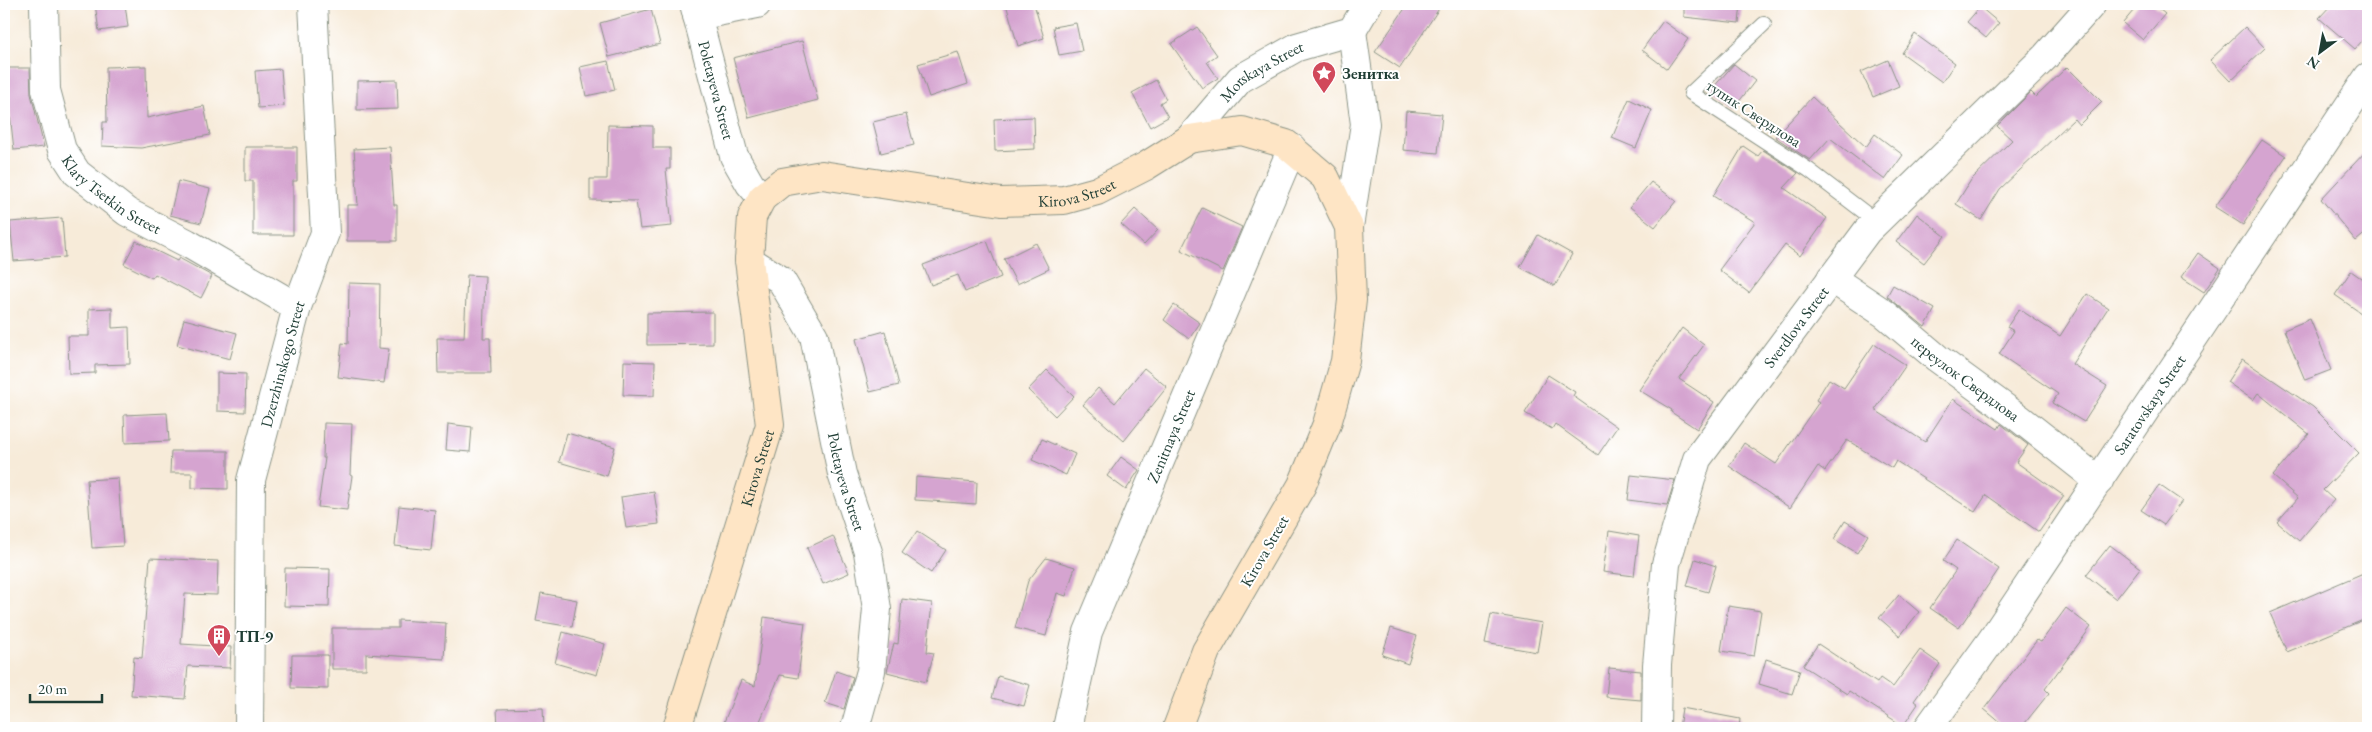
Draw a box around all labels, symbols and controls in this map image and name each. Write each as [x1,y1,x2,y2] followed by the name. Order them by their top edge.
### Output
[2294,28,2344,78] north arrow
[1215,36,1306,106] street label: Morskaya Street
[693,38,739,142] street label: Poletayeva Street
[2303,52,2323,74] text: N
[1311,60,1337,94] place icon: Зенитка
[1342,63,1400,84] place label: Зенитка
[1702,75,1806,152] street label: тупик Свердлова
[57,151,165,239] street label: Klary Tsetkin Street
[1038,173,1119,212] street label: Kirova Street
[1759,282,1833,372] street label: Sverdlova Street
[255,298,309,430] street label: Dzerzhinskogo Street
[1907,331,2024,426] street label: переулок Свердлова
[2109,351,2190,459] street label: Saratovskaya Street
[1142,386,1200,486] street label: Zenitnaya Street
[736,427,779,509] street label: Kirova Street
[823,431,870,534] street label: Poletayeva Street
[1235,512,1293,591] street label: Kirova Street
[206,623,232,657] building icon: ТП-9
[236,626,274,647] place label: ТП-9
[30,672,102,704] scale bar
[38,679,67,698] text: 20 m

